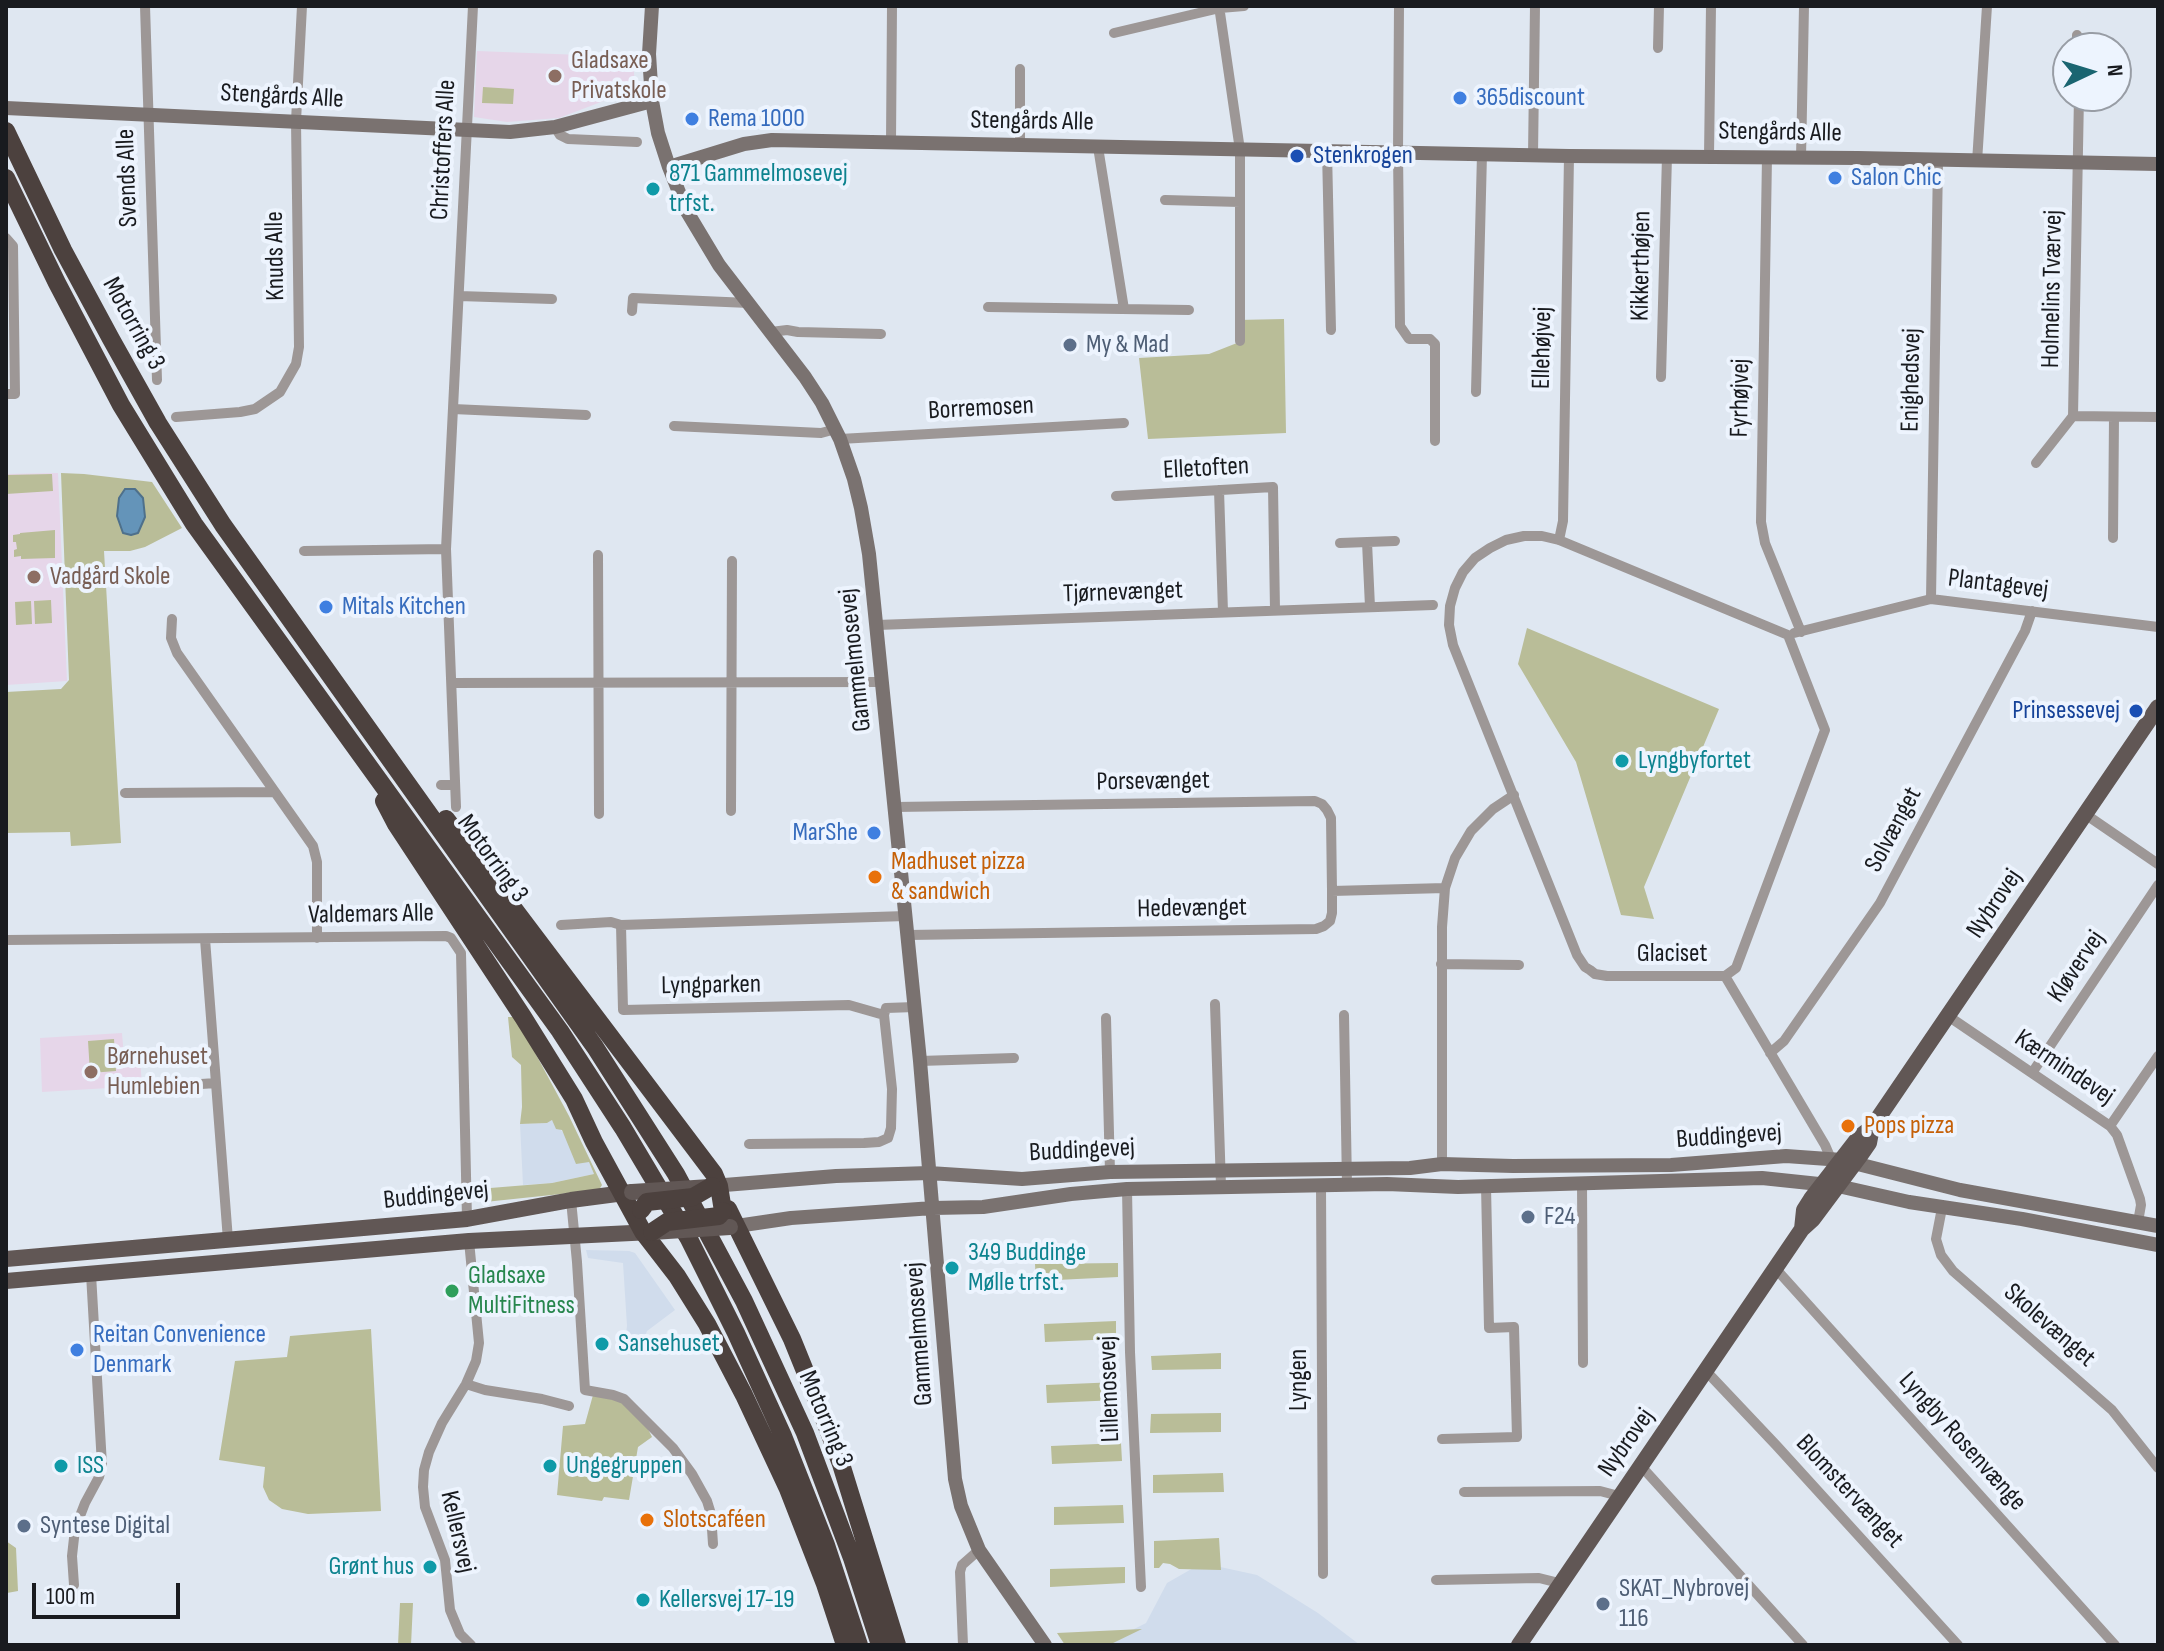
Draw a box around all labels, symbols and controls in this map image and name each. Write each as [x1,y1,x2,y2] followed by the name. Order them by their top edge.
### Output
[2052,32,2132,112] north arrow
[571,45,667,106] place label: Gladsaxe Privatskole
[2101,64,2128,77] text: N
[546,67,564,85] marker: Gladsaxe Privatskole
[220,78,344,116] street label: Stengårds Alle
[425,79,463,221] street label: Christoffers Alle
[1476,82,1585,114] place label: 365discount
[1451,89,1469,107] marker: 365discount
[708,103,805,135] place label: Rema 1000
[970,105,1094,139] street label: Stengårds Alle
[683,110,701,128] marker: Rema 1000
[1718,116,1842,150] street label: Stengårds Alle
[111,128,145,228] street label: Svends Alle
[1313,140,1413,172] place label: Stenkrogen
[1288,147,1306,165] marker: Stenkrogen
[669,158,848,220] place label: 871 Gammelmosevej trfst.
[1851,162,1942,194] place label: Salon Chic
[1826,169,1844,187] marker: Salon Chic
[644,180,662,198] marker: 871 Gammelmosevej trfst.
[2036,210,2070,368] street label: Holmelins Tværvej
[260,211,292,301] street label: Knuds Alle
[1625,211,1659,321] street label: Kikkerthøjen
[95,272,171,376] street label: Motorring 3
[1527,307,1559,389] street label: Ellehøjvej
[1895,328,1929,432] street label: Enighedsvej
[1086,329,1169,361] place label: My & Mad
[1061,336,1079,354] marker: My & Mad
[1725,358,1757,438] street label: Fyrhøjvej
[927,391,1035,427] street label: Borremosen
[1162,451,1250,487] street label: Elletoften
[50,561,171,593] place label: Vadgård Skole
[1946,563,2050,607] street label: Plantagevej
[25,568,43,586] marker: Vadgård Skole
[1063,575,1183,611] street label: Tjørnevænget
[833,587,879,733] street label: Gammelmosevej
[342,591,466,623] place label: Mitals Kitchen
[317,598,335,616] marker: Mitals Kitchen
[2012,695,2120,727] place label: Prinsessevej
[2127,702,2145,720] marker: Prinsessevej
[1638,745,1751,777] place label: Lyngbyfortet
[1613,752,1631,770] marker: Lyngbyfortet
[1096,765,1210,799] street label: Porsevænget
[1859,782,1929,878] street label: Solvænget
[450,809,534,909] street label: Motorring 3
[792,817,858,849] place label: MarShe
[865,824,883,842] marker: MarShe
[891,846,1025,908] place label: Madhuset pizza & sandwich
[1961,863,2029,945] street label: Nybrovej
[866,868,884,886] marker: Madhuset pizza & sandwich
[1137,892,1247,926] street label: Hedevænget
[308,898,434,932] street label: Valdemars Alle
[2042,925,2112,1009] street label: Kløvervej
[1637,938,1707,970] street label: Glaciset
[661,970,761,1002] street label: Lyngparken
[2008,1023,2120,1113] street label: Kærmindevej
[107,1041,208,1102] place label: Børnehuset Humlebien
[82,1063,100,1081] marker: Børnehuset Humlebien
[1864,1110,1954,1142] place label: Pops pizza
[1839,1117,1857,1135] marker: Pops pizza
[1675,1118,1783,1156] street label: Buddingevej
[1028,1133,1136,1169] street label: Buddingevej
[382,1175,490,1217] street label: Buddingevej
[1544,1201,1575,1233] place label: F24
[1519,1208,1537,1226] marker: F24
[968,1237,1086,1298] place label: 349 Buddinge Mølle trfst.
[943,1259,961,1277] marker: 349 Buddinge Mølle trfst.
[468,1260,575,1322] place label: Gladsaxe MultiFitness
[899,1261,941,1407] street label: Gammelmosevej
[1997,1278,2101,1374] street label: Skolevænget
[443,1282,461,1300] marker: Gladsaxe MultiFitness
[93,1319,266,1380] place label: Reitan Convenience Denmark
[618,1328,720,1360] place label: Sansehuset
[593,1335,611,1353] marker: Sansehuset
[1093,1335,1127,1443] street label: Lillemosevej
[68,1341,86,1359] marker: Reitan Convenience Denmark
[1283,1349,1315,1411] street label: Lyngen
[791,1366,859,1472] street label: Motorring 3
[1892,1366,2032,1518] street label: Lyngby Rosenvænge
[1592,1403,1662,1483] street label: Nybrovej
[1788,1429,1910,1555] street label: Blomstervænget
[77,1450,104,1482] place label: ISS
[566,1450,683,1482] place label: Ungegruppen
[52,1457,70,1475] marker: ISS
[541,1457,559,1475] marker: Ungegruppen
[432,1488,482,1576] street label: Kellersvej
[663,1504,766,1536] place label: Slotscaféen
[40,1510,170,1542] place label: Syntese Digital
[638,1511,656,1529] marker: Slotscaféen
[15,1517,33,1535] marker: Syntese Digital
[328,1551,414,1583] place label: Grønt hus
[421,1558,439,1576] marker: Grønt hus
[36,1567,184,1617] scale bar
[1619,1573,1749,1634] place label: SKAT_Nybrovej 116
[46,1582,95,1611] text: 100 m
[659,1584,795,1616] place label: Kellersvej 17-19
[634,1591,652,1609] marker: Kellersvej 17-19
[1594,1595,1612,1613] marker: SKAT_Nybrovej 116

